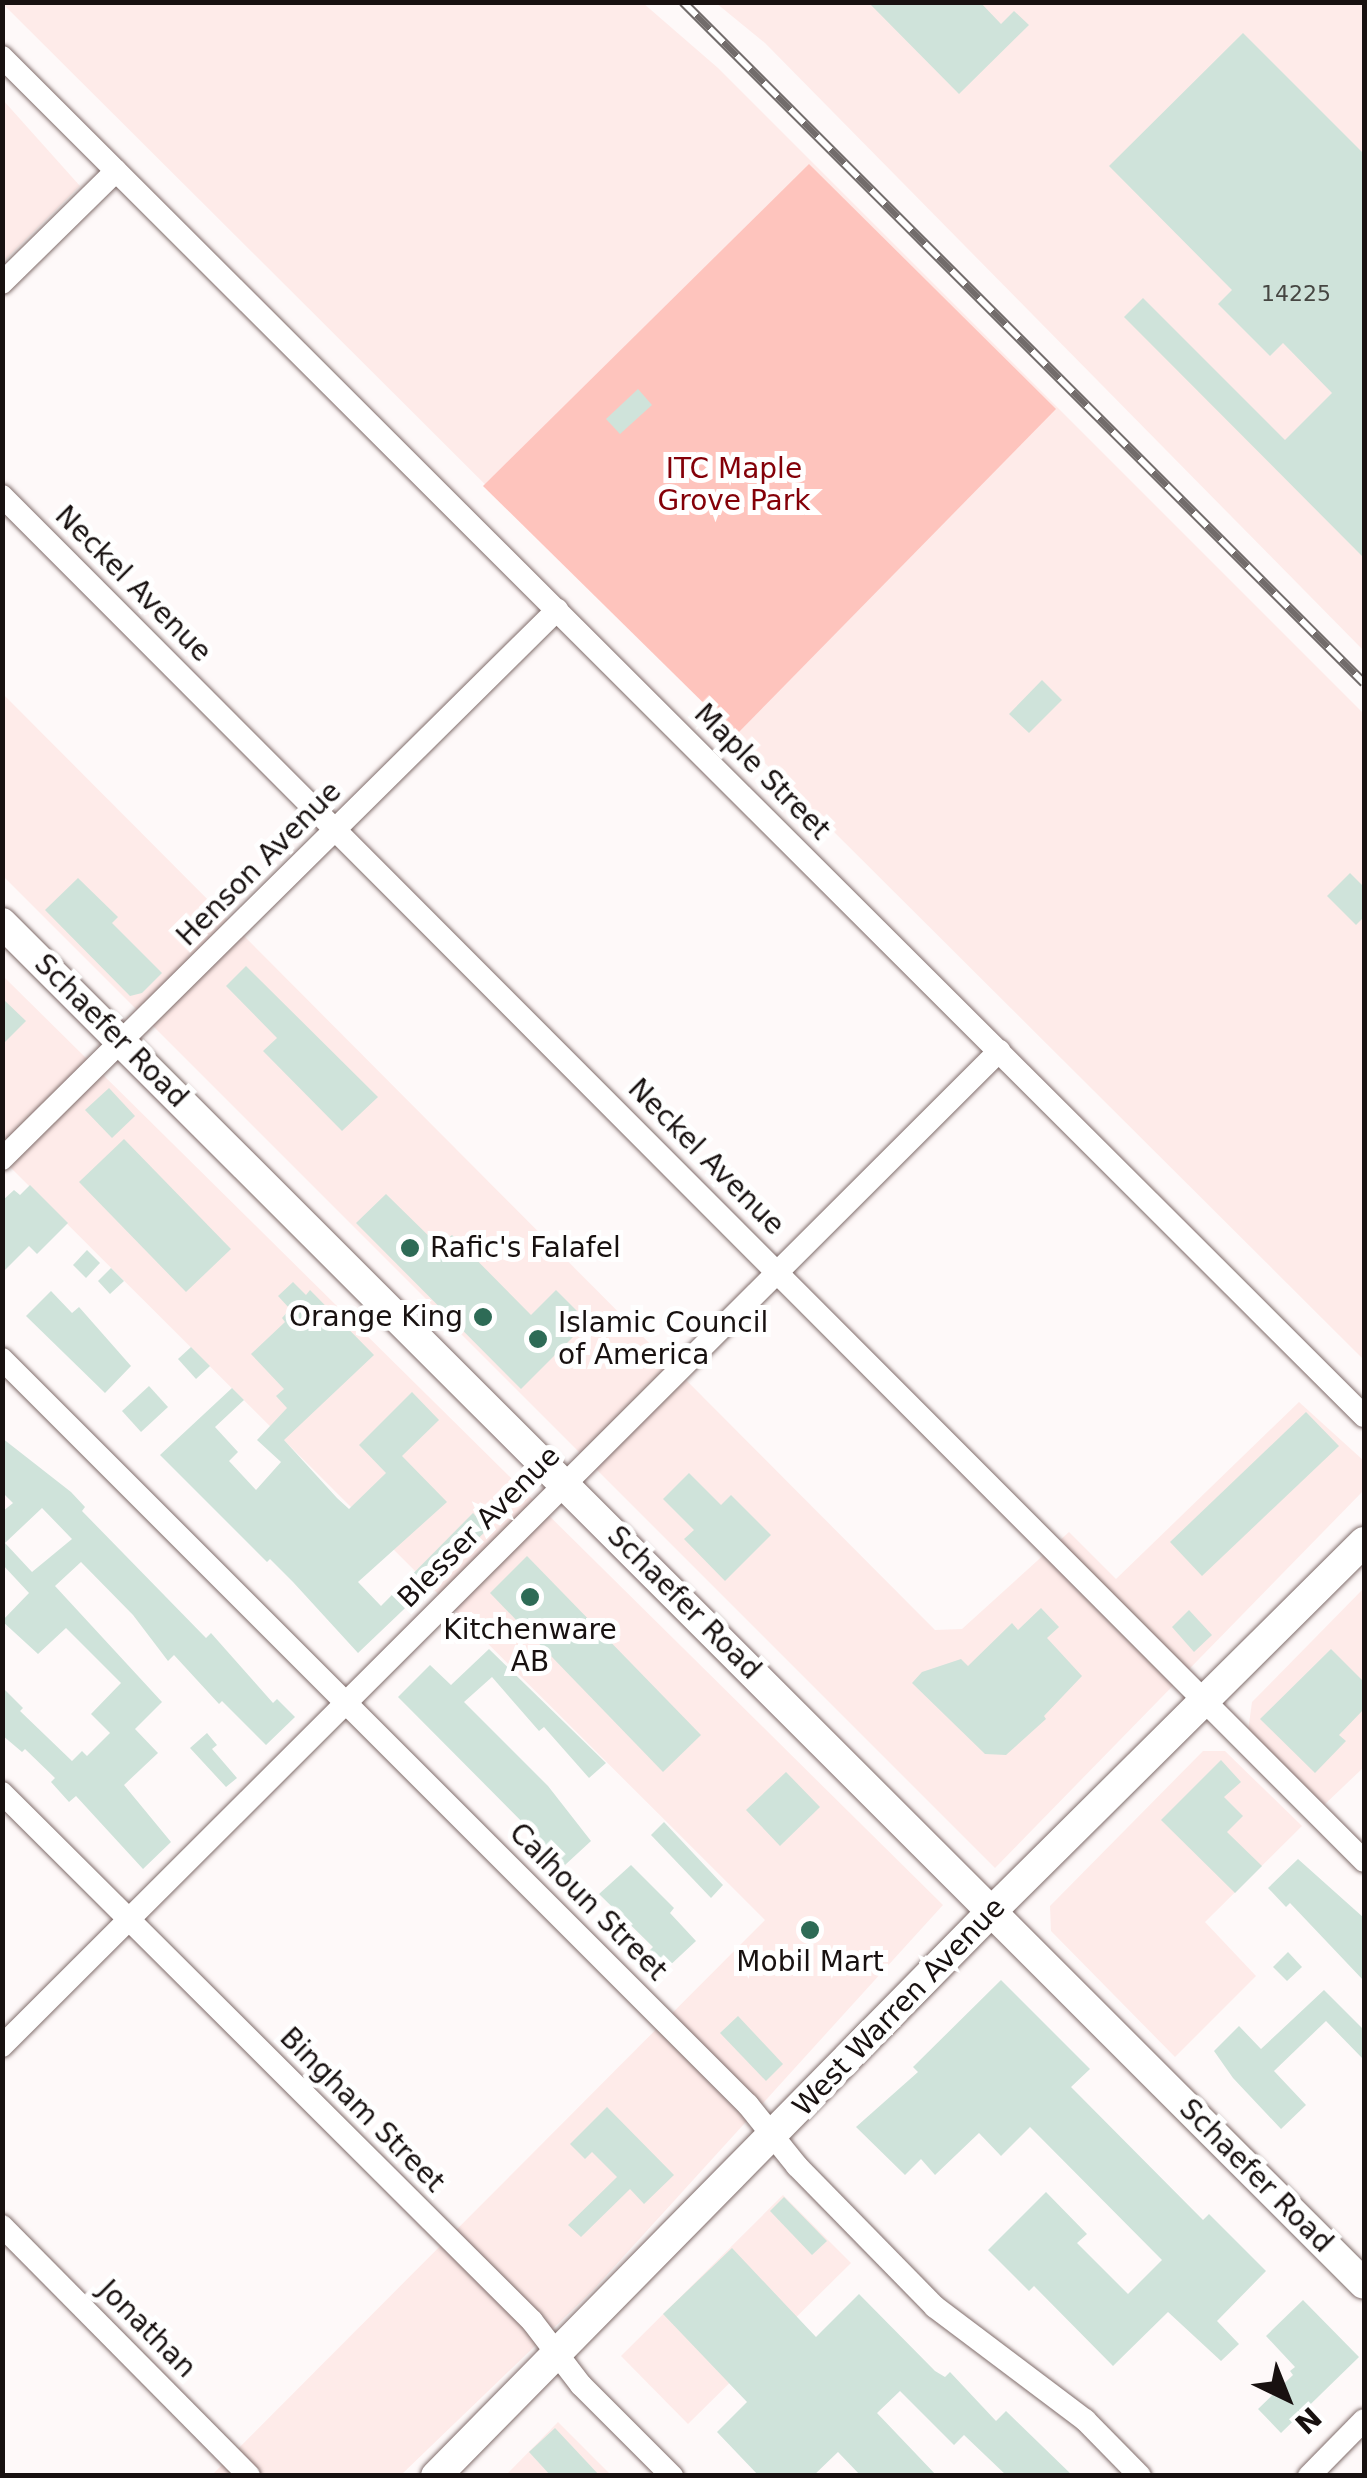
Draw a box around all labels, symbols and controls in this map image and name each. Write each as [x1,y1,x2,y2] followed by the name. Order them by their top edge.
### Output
[1261,281,1331,307] house number: 14225
[658,452,810,518] park label: ITC Maple Grove Park
[48,499,218,669] street label: Neckel Avenue
[687,697,837,847] street label: Maple Street
[170,775,348,953] street label: Henson Avenue
[27,947,195,1115] street label: Schaefer Road
[621,1072,791,1242] street label: Neckel Avenue
[430,1231,621,1265] place label: Rafic's Falafel
[399,1237,421,1259] marker: Rafic's Falafel
[289,1300,463,1334] place label: Orange King
[472,1306,494,1328] marker: Orange King
[558,1306,768,1372] place label: Islamic Council of America
[527,1328,549,1350] marker: Islamic Council of America
[391,1439,567,1615] street label: Blesser Avenue
[600,1519,768,1687] street label: Schaefer Road
[519,1586,541,1608] marker: Kitchenware AB
[443,1613,617,1679] place label: Kitchenware AB
[502,1816,674,1988] street label: Calhoun Street
[786,1891,1012,2123] street label: West Warren Avenue
[799,1919,821,1941] marker: Mobil Mart
[736,1945,884,1979] place label: Mobil Mart
[273,2021,451,2199] street label: Bingham Street
[1172,2092,1340,2260] street label: Schaefer Road
[91,2273,203,2385] street label: Jonathan
[1237,2348,1337,2448] north arrow
[1288,2400,1328,2440] text: N

